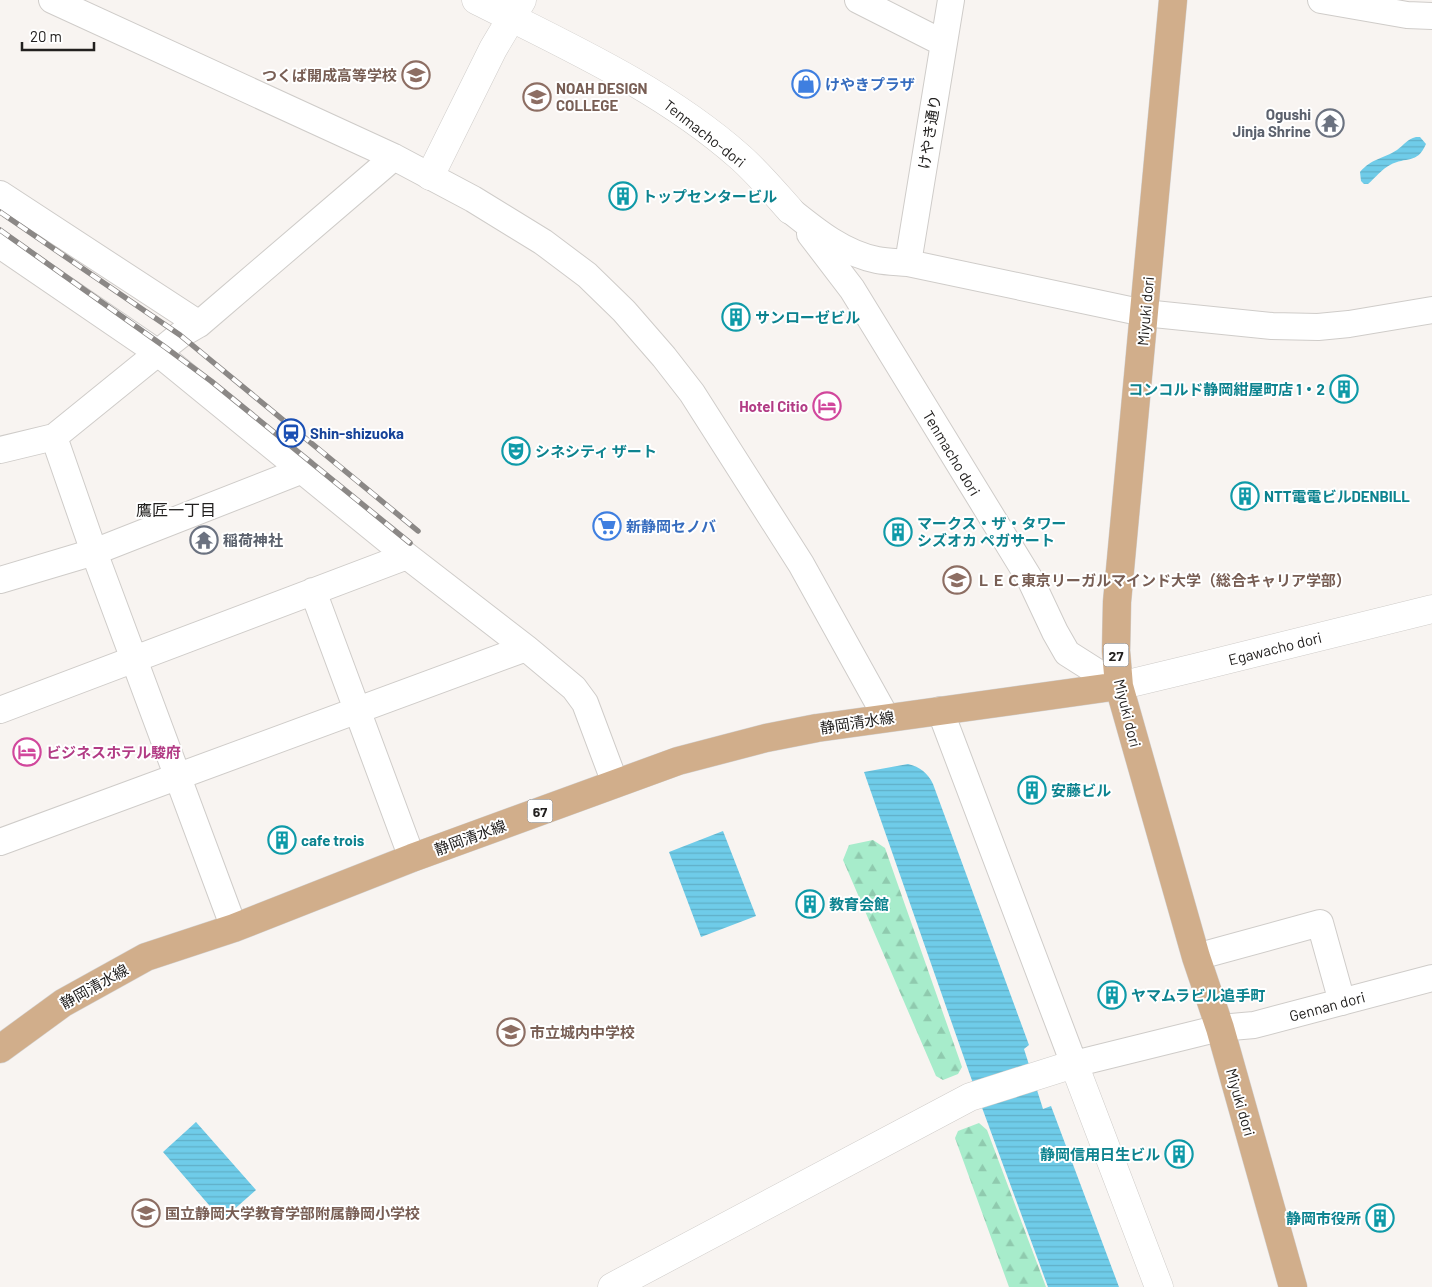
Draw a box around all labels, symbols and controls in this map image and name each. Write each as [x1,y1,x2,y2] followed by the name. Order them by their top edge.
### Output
[22,20,95,52] scale bar
[30,27,62,45] text: 20 m
[401,60,431,90] school or university icon: つくば開成高等学校
[262,66,397,84] place label: つくば開成高等学校
[791,69,821,99] shop icon: けやきプラザ
[825,75,915,93] place label: けやきプラザ
[556,79,648,114] place label: NOAH DESIGN COLLEGE
[522,82,552,112] school or university icon: NOAH DESIGN COLLEGE
[914,94,944,170] street label: けやき通り
[660,95,750,171] street label: Tenmacho-dori
[1232,105,1311,140] place label: Ogushi Jinja Shrine
[1315,108,1345,138] temple icon: Ogushi Jinja Shrine
[608,181,638,211] building icon: トップセンタービル
[642,187,777,205] place label: トップセンタービル
[1133,276,1157,346] street label: Miyuki dori
[721,302,751,332] building icon: サンローゼビル
[755,308,860,326] place label: サンローゼビル
[1329,374,1359,404] building icon: コンコルド静岡紺屋町店 1・2
[1128,380,1325,398] place label: コンコルド静岡紺屋町店 1・2
[812,391,842,421] hotel icon: Hotel Citio
[739,397,808,415] place label: Hotel Citio
[919,407,985,499] street label: Tenmacho dori
[276,418,306,448] station icon: Shin-shizuoka
[310,424,404,442] place label: Shin-shizuoka
[501,436,531,466] theatre icon: シネシティ ザート
[535,442,657,460] place label: シネシティ ザート
[1230,481,1260,511] building icon: NTT電電ビルDENBILL
[1264,487,1410,505] place label: NTT電電ビルDENBILL
[136,500,216,519] district label: 鷹匠一丁目
[592,511,622,541] supermarket icon: 新静岡セノバ
[917,514,1067,549] place label: マークス・ザ・タワー シズオカ ペガサート
[626,517,716,535] place label: 新静岡セノバ
[883,517,913,547] building icon: マークス・ザ・タワー シズオカ ペガサート
[189,525,219,555] temple icon: 稲荷神社
[223,531,283,549] place label: 稲荷神社
[942,565,972,595] school or university icon: ＬＥＣ東京リーガルマインド大学（総合キャリア学部）
[976,571,1351,589] place label: ＬＥＣ東京リーガルマインド大学（総合キャリア学部）
[1226,628,1324,668] street label: Egawacho dori
[1104,644,1128,666] road number: 27
[1111,677,1145,749] street label: Miyuki dori
[819,707,895,737] street label: 静岡清水線
[12,737,42,767] hotel icon: ビジネスホテル駿府
[46,743,181,761] place label: ビジネスホテル駿府
[1017,775,1047,805] building icon: 安藤ビル
[1051,781,1111,799] place label: 安藤ビル
[528,799,552,822] road number: 67
[432,816,508,858] street label: 静岡清水線
[267,825,297,855] building icon: cafe trois
[301,831,365,849] place label: cafe trois
[795,889,825,919] building icon: 教育会館
[829,895,889,913] place label: 教育会館
[57,960,131,1012] street label: 静岡清水線
[1097,980,1127,1010] building icon: ヤマムラビル追手町
[1131,986,1265,1004] place label: ヤマムラビル追手町
[1287,987,1367,1025] street label: Gennan dori
[496,1017,526,1047] school or university icon: 市立城内中学校
[530,1023,635,1041] place label: 市立城内中学校
[1223,1066,1259,1138] street label: Miyuki dori
[1164,1139,1194,1169] building icon: 静岡信用日生ビル
[1040,1145,1160,1163] place label: 静岡信用日生ビル
[131,1198,161,1228] school or university icon: 国立静岡大学教育学部附属静岡小学校
[1365,1203,1395,1233] building icon: 静岡市役所
[165,1204,420,1222] place label: 国立静岡大学教育学部附属静岡小学校
[1286,1209,1361,1227] place label: 静岡市役所

